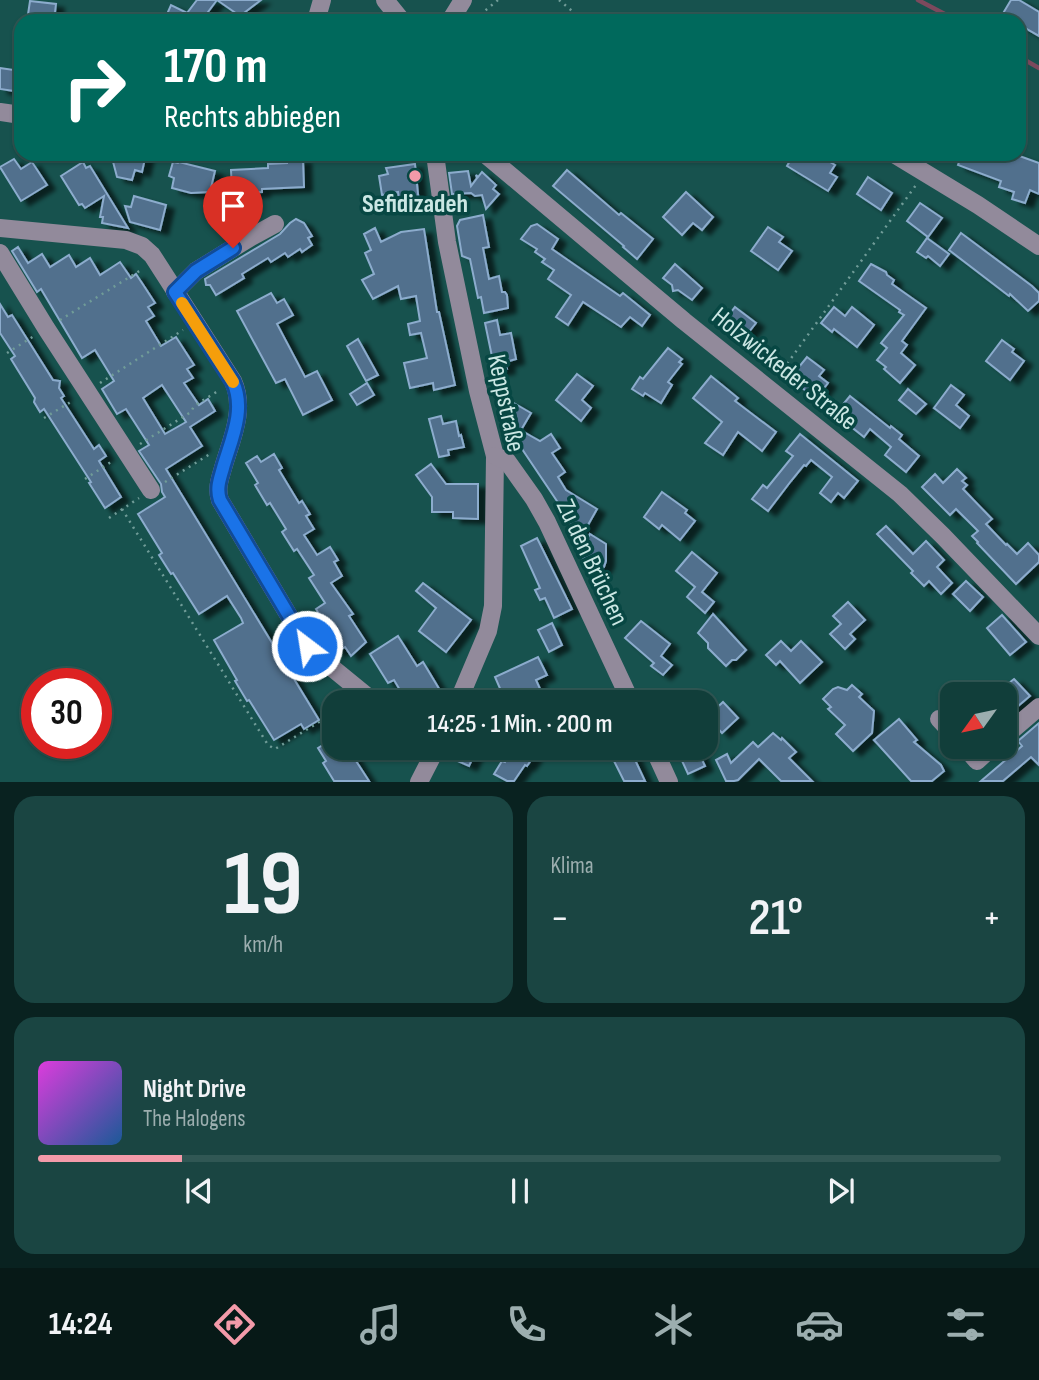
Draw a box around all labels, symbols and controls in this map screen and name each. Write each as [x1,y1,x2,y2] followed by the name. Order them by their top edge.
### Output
[164,38,268,97] text: 170 m
[49,42,140,133] icon: right
[164,98,341,137] text: Rechts abbiegen
[407,168,423,184] marker: Sefidizadeh
[203,176,263,248] pin
[214,187,252,225] icon: arrive
[362,189,468,220] place label: Sefidizadeh
[705,301,863,437] street label: Holzwickeder Straße
[480,352,531,455] street label: Keppstraße
[549,495,634,630] street label: Zu den Brüchen
[270,609,344,683] position arrow
[21,668,112,759] speed limit sign: 30
[940,682,1017,760] north arrow
[940,682,1017,759] map controls
[428,709,612,740] text: 14:25 · 1 Min. · 200 m
[224,831,303,940] text: 19
[551,852,594,880] text: Klima
[748,887,803,950] text: 21°
[551,896,569,941] text: −
[982,896,1001,941] text: +
[243,931,283,959] text: km/h
[143,1074,246,1105] text: Night Drive
[143,1105,246,1133] text: The Halogens
[180,1172,218,1210] icon: previous
[501,1172,539,1210] icon: pause
[822,1172,860,1210] icon: next
[210,1300,259,1349] icon: directions
[356,1300,405,1349] icon: music
[502,1300,551,1349] icon: phone
[649,1300,698,1349] icon: climate
[795,1300,844,1349] icon: car
[941,1300,990,1349] icon: filters
[49,1305,112,1344] text: 14:24

